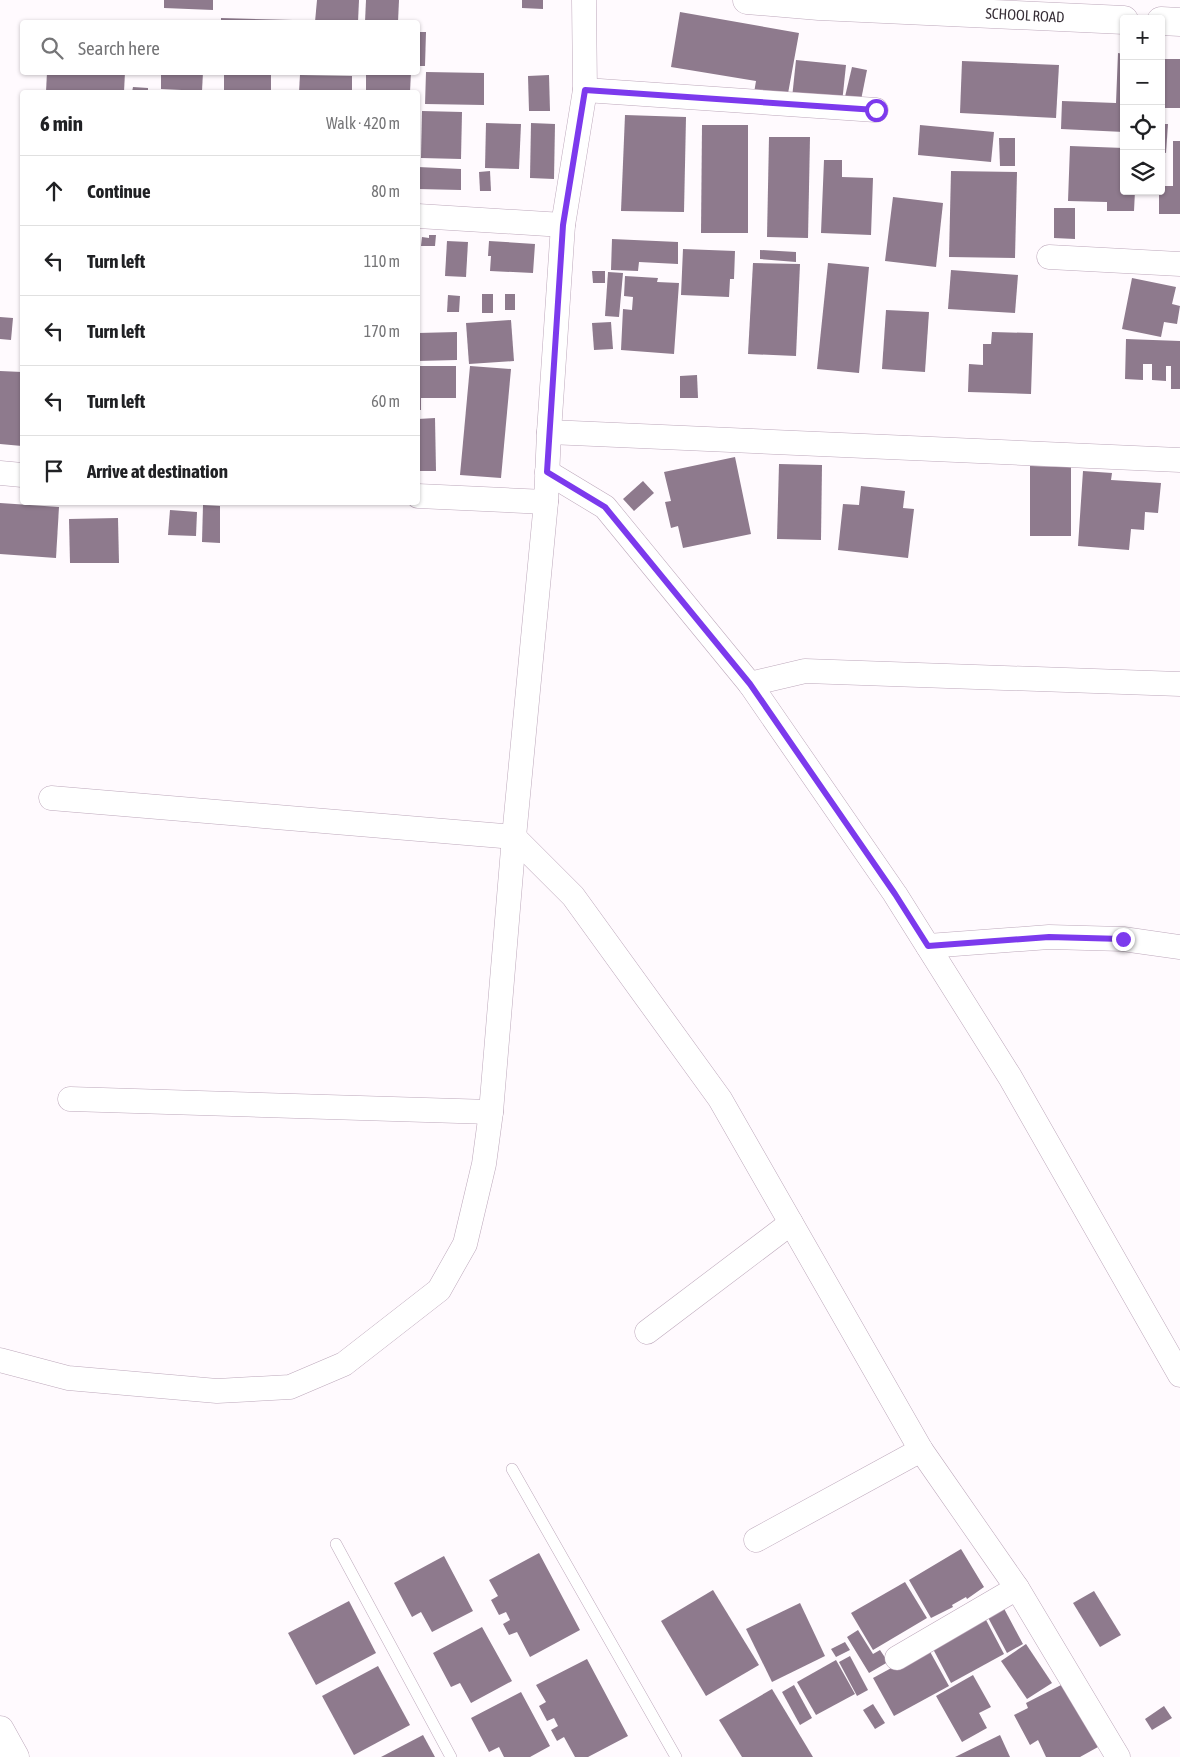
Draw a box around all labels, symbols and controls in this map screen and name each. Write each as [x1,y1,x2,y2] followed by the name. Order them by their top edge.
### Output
[985,4,1065,26] street label: SCHOOL ROAD
[1120,15,1165,195] map controls
[1120,15,1165,60] button: +
[20,20,420,75] search box
[38,34,66,62] icon: search
[78,37,160,59] text: Search here
[1120,60,1165,105] button: −
[865,99,888,122] route start
[1120,105,1165,150] button: locate
[40,111,83,135] text: 6 min
[326,114,400,132] text: Walk · 420 m
[1120,150,1165,195] button: layers
[40,177,68,205] icon: ahead
[87,180,151,202] text: Continue
[371,182,400,200] text: 80 m
[40,247,68,275] icon: left
[87,250,145,272] text: Turn left
[364,252,400,270] text: 110 m
[40,317,68,345] icon: left
[87,320,145,342] text: Turn left
[364,322,400,340] text: 170 m
[40,387,68,415] icon: left
[87,390,145,412] text: Turn left
[371,392,400,410] text: 60 m
[40,457,68,485] icon: arrive
[87,460,228,482] text: Arrive at destination
[1112,928,1135,951] route end

